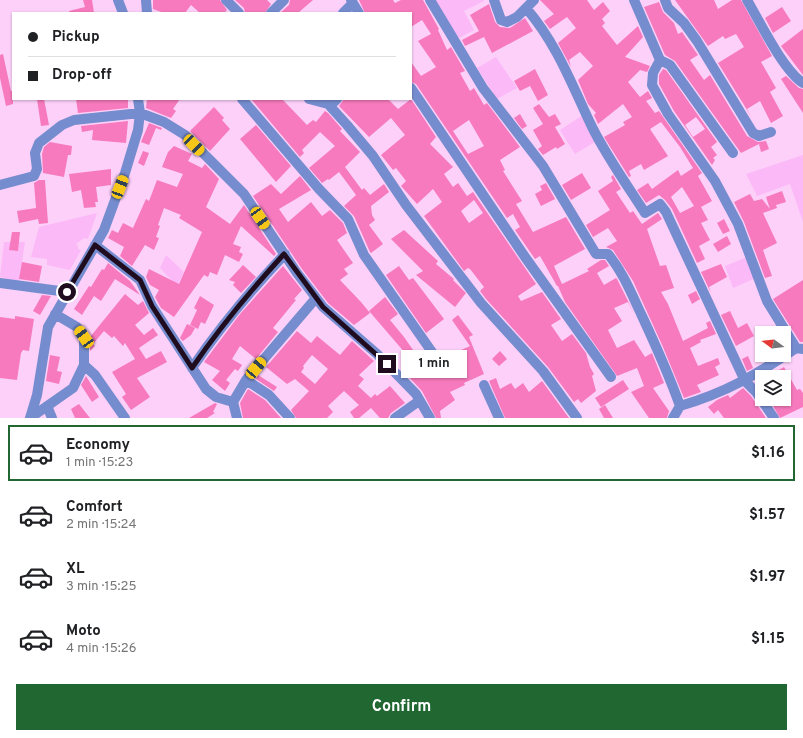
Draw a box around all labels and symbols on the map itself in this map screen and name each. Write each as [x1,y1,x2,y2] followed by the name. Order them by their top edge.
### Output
[181,132,207,158] car
[110,174,130,200] car
[248,205,272,231] car
[58,283,76,301] route start
[72,324,96,350] car
[755,326,791,362] north arrow
[401,350,467,378] callout: 1 min
[244,355,268,381] car
[378,355,396,373] route end

